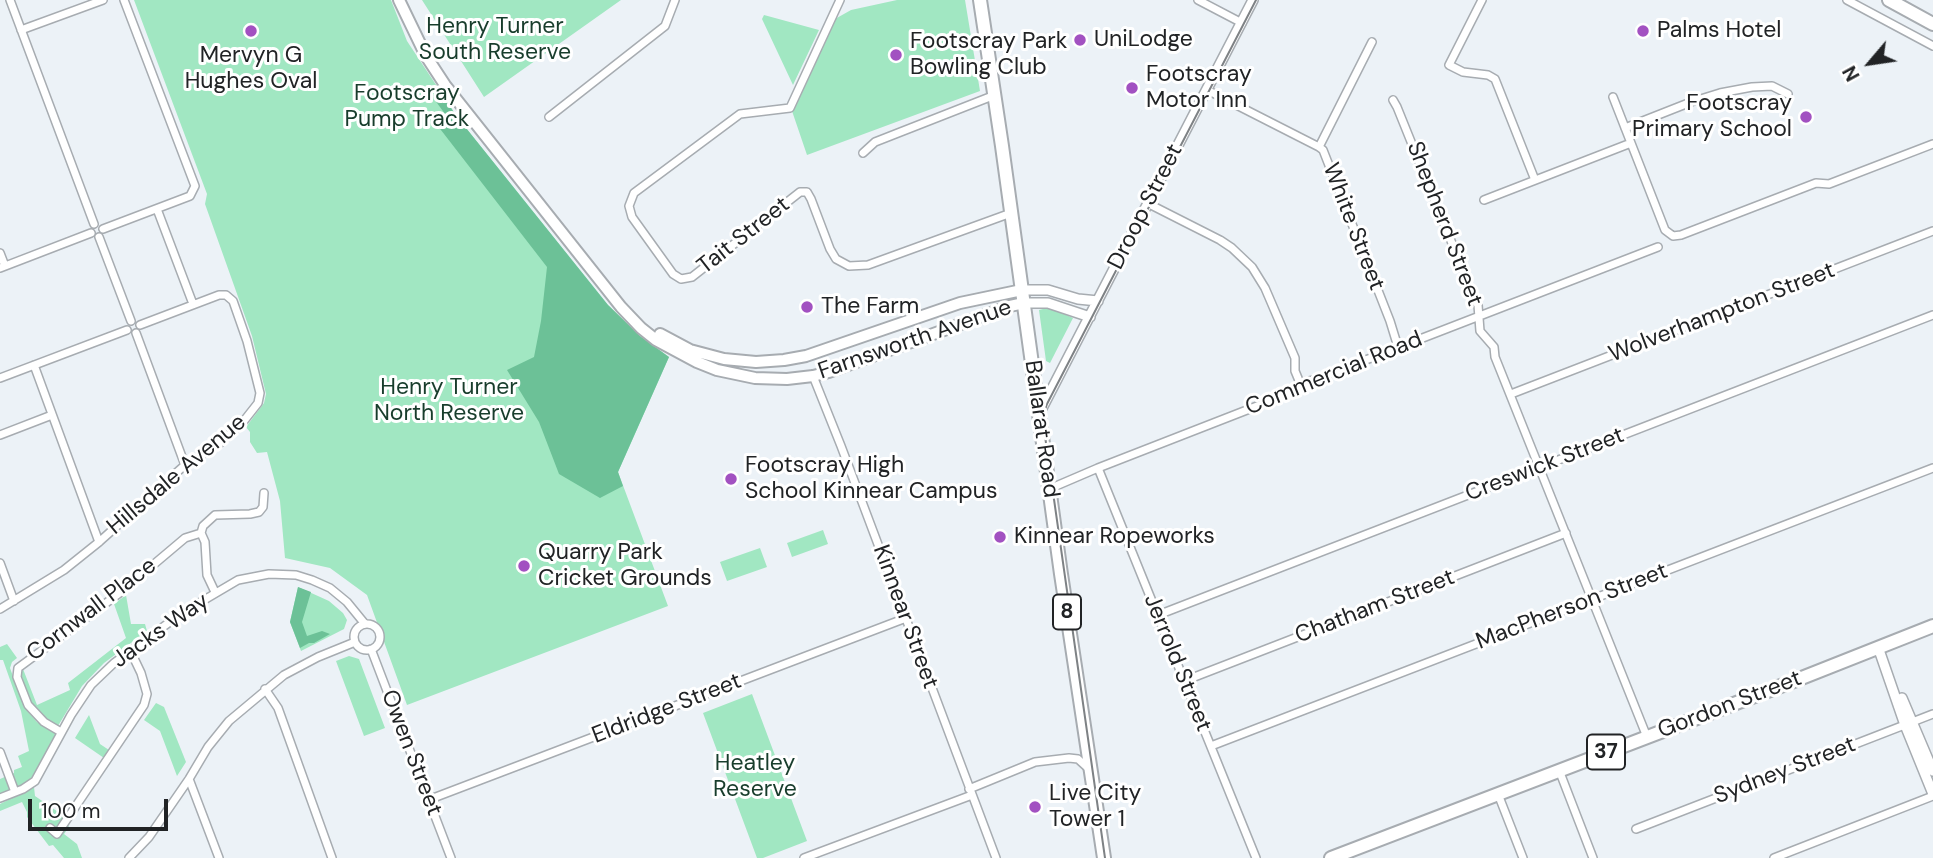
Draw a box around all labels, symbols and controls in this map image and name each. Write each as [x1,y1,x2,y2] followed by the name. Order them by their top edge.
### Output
[419,13,571,67] park label: Henry Turner South Reserve
[1657,17,1781,45] place label: Palms Hotel
[243,23,259,39] marker: Mervyn G Hughes Oval
[1635,23,1651,39] marker: Palms Hotel
[1094,26,1193,54] place label: UniLodge
[910,28,1067,82] place label: Footscray Park Bowling Club
[1835,28,1905,98] north arrow
[1072,32,1088,48] marker: UniLodge
[185,42,317,96] place label: Mervyn G Hughes Oval
[888,47,904,63] marker: Footscray Park Bowling Club
[1146,61,1252,115] place label: Footscray Motor Inn
[1837,61,1865,86] text: N
[345,80,469,134] park label: Footscray Pump Track
[1124,80,1140,96] marker: Footscray Motor Inn
[1632,90,1792,144] place label: Footscray Primary School
[1798,109,1814,125] marker: Footscray Primary School
[1400,138,1488,310] street label: Shepherd Street
[1103,140,1189,274] street label: Droop Street
[1316,159,1390,295] street label: White Street
[692,191,796,281] street label: Tait Street
[1605,257,1839,369] street label: Wolverhampton Street
[821,293,919,321] place label: The Farm
[815,294,1015,386] street label: Farnsworth Avenue
[799,299,815,315] marker: The Farm
[1242,326,1426,422] street label: Commercial Road
[1018,358,1064,500] street label: Ballarat Road
[374,374,524,428] park label: Henry Turner North Reserve
[102,409,252,541] street label: Hillsdale Avenue
[1462,422,1628,508] street label: Creswick Street
[745,452,997,506] place label: Footscray High School Kinnear Campus
[723,471,739,487] marker: Footscray High School Kinnear Campus
[1014,523,1215,551] place label: Kinnear Ropeworks
[992,529,1008,545] marker: Kinnear Ropeworks
[538,539,712,593] place label: Quarry Park Cricket Grounds
[866,541,944,693] street label: Kinnear Street
[22,552,162,668] street label: Cornwall Place
[516,558,532,574] marker: Quarry Park Cricket Grounds
[1472,558,1672,656] street label: MacPherson Street
[1291,564,1459,650] street label: Chatham Street
[107,588,215,674] street label: Jacks Way
[1137,590,1217,736] street label: Jerrold Street
[1053,594,1081,630] road number: 8
[1654,665,1806,745] street label: Gordon Street
[588,668,746,750] street label: Eldridge Street
[374,686,448,820] street label: Owen Street
[1710,731,1860,811] street label: Sydney Street
[1587,734,1625,770] road number: 37
[713,750,797,804] park label: Heatley Reserve
[1049,780,1141,834] place label: Live City Tower 1
[32,784,172,828] scale bar
[41,797,101,825] text: 100 m
[1027,799,1043,815] marker: Live City Tower 1

